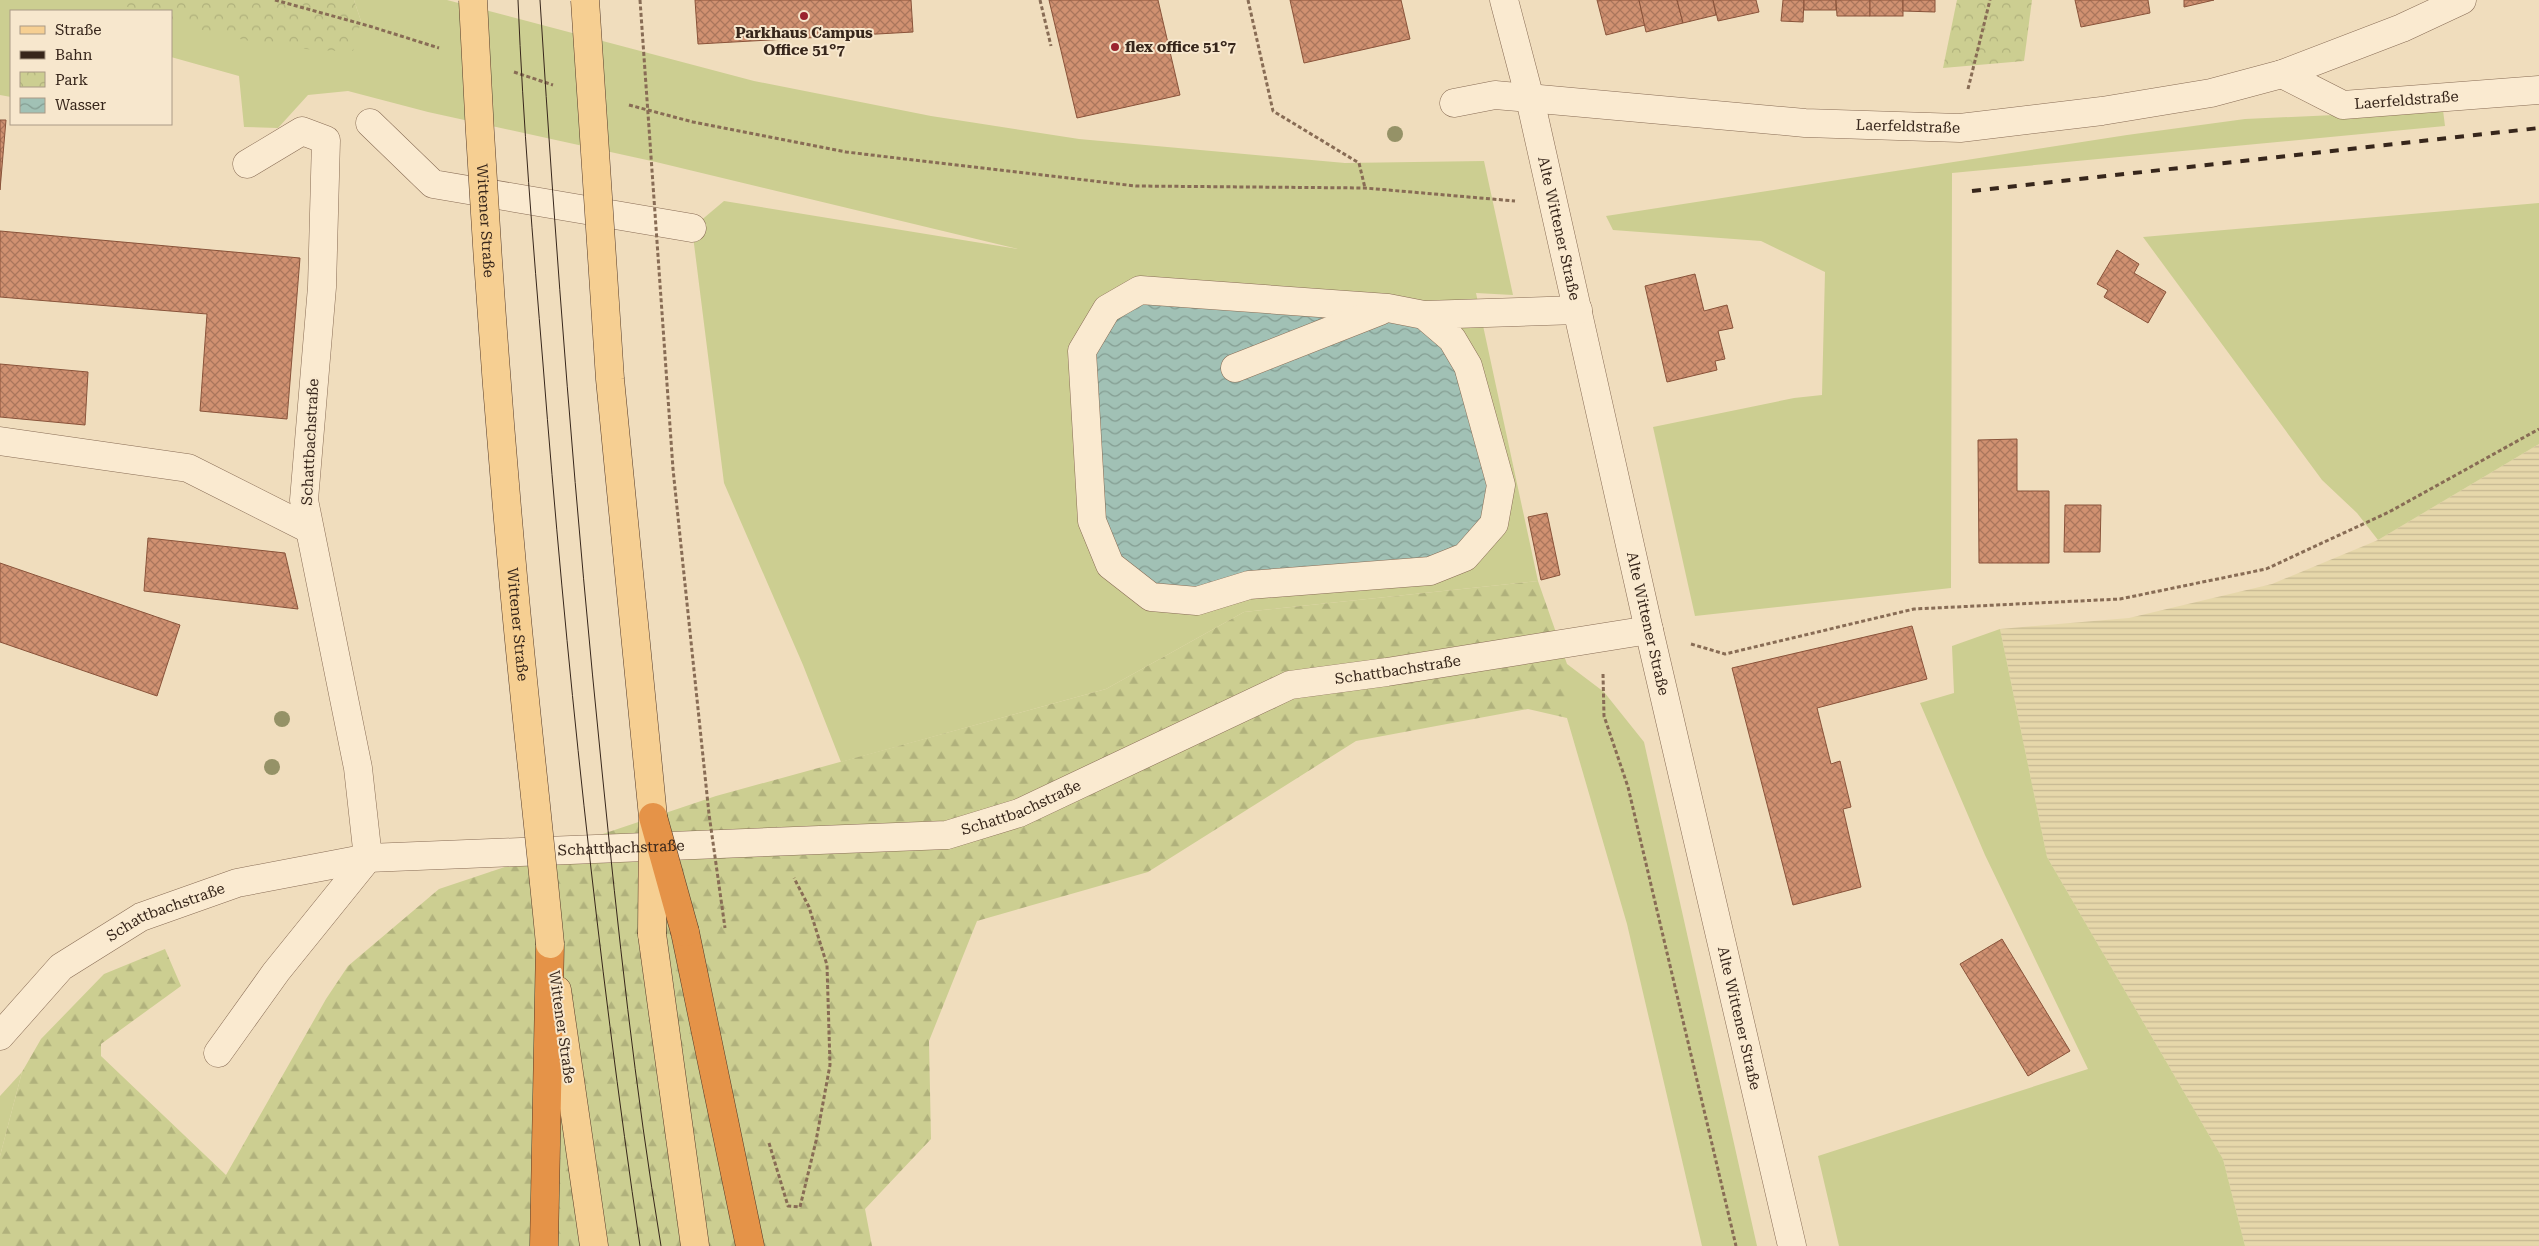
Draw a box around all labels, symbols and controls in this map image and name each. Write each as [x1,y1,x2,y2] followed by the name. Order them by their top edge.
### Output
[10,10,172,125] legend
[798,10,810,22] marker: Parkhaus Campus Office 51°7
[55,21,102,39] text: Straße
[735,24,873,59] place label: Parkhaus Campus Office 51°7
[1125,38,1236,56] place label: flex office 51°7
[1109,41,1121,53] marker: flex office 51°7
[55,46,93,64] text: Bahn
[55,71,89,89] text: Park
[2354,87,2459,113] street label: Laerfeldstraße
[55,96,106,114] text: Wasser
[1855,116,1960,137] street label: Laerfeldstraße
[1534,155,1584,302] street label: Alte Wittener Straße
[473,163,498,278] street label: Wittener Straße
[298,378,322,506] street label: Schattbachstraße
[1623,550,1673,697] street label: Alte Wittener Straße
[503,567,532,682] street label: Wittener Straße
[1334,651,1462,688] street label: Schattbachstraße
[959,776,1084,839] street label: Schattbachstraße
[557,836,685,859] street label: Schattbachstraße
[103,879,227,945] street label: Schattbachstraße
[1714,945,1764,1092] street label: Alte Wittener Straße
[545,969,579,1085] street label: Wittener Straße

